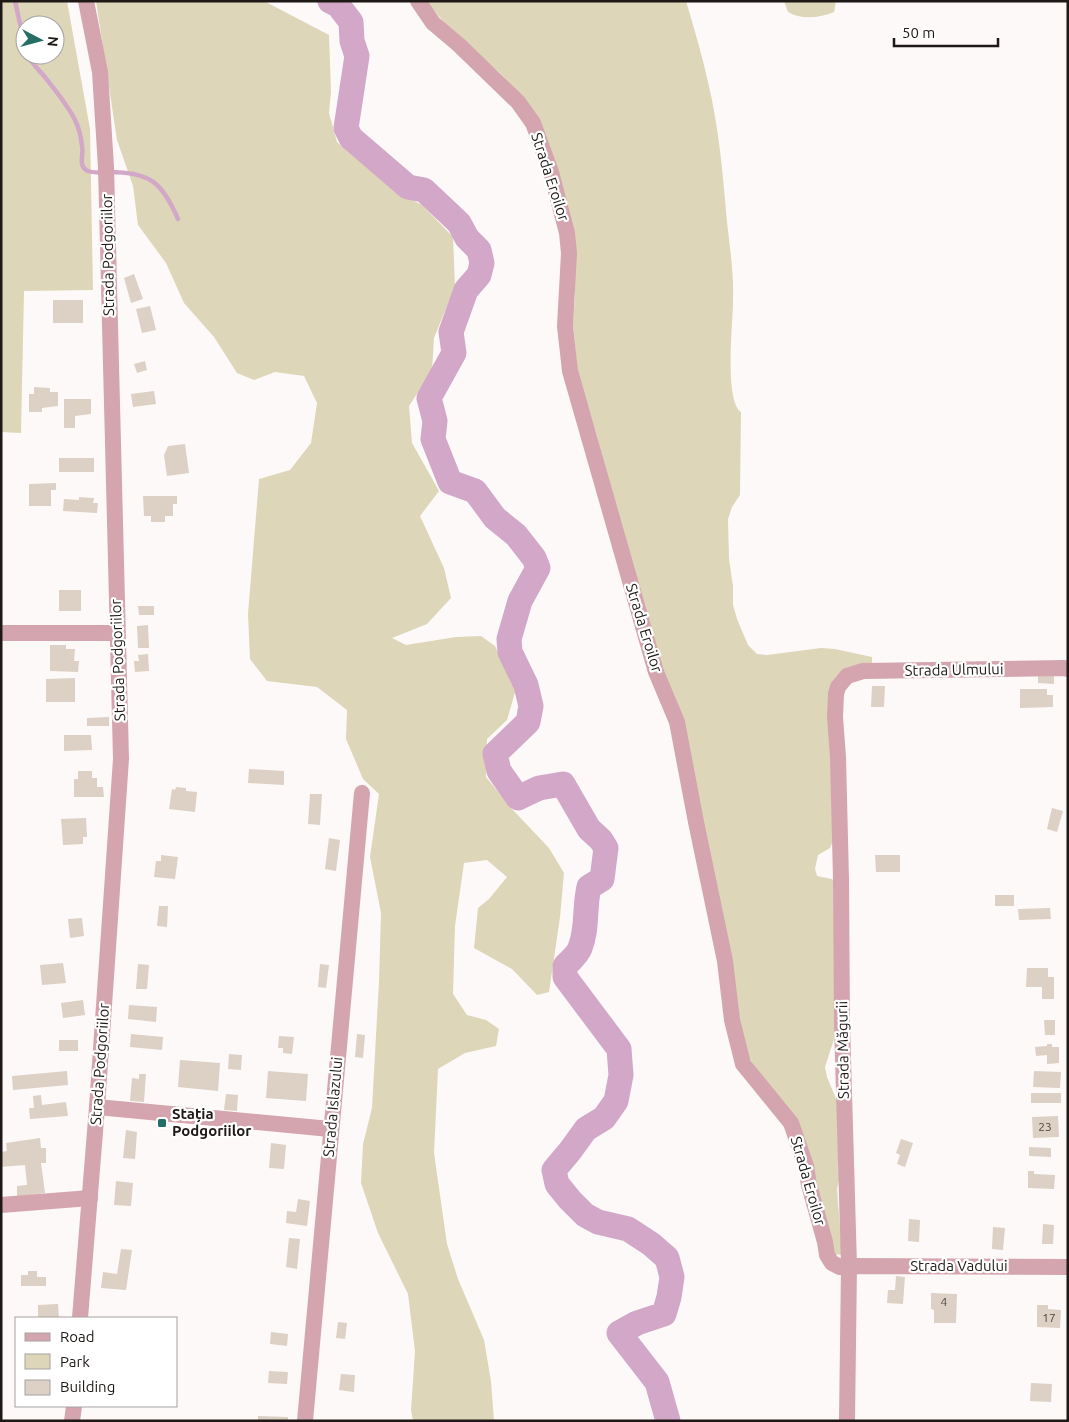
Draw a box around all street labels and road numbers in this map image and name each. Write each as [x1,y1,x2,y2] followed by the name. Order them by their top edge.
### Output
[528,130,573,223] street label: Strada Eroilor
[98,193,117,316] street label: Strada Podgoriilor
[623,581,666,675] street label: Strada Eroilor
[107,598,128,721] street label: Strada Podgoriilor
[904,660,1004,679] street label: Strada Ulmului
[833,1001,852,1099] street label: Strada Măgurii
[87,1002,112,1126] street label: Strada Podgoriilor
[320,1056,345,1158] street label: Strada Islazului
[788,1134,829,1228] street label: Strada Eroilor
[910,1257,1008,1274] street label: Strada Vadului

